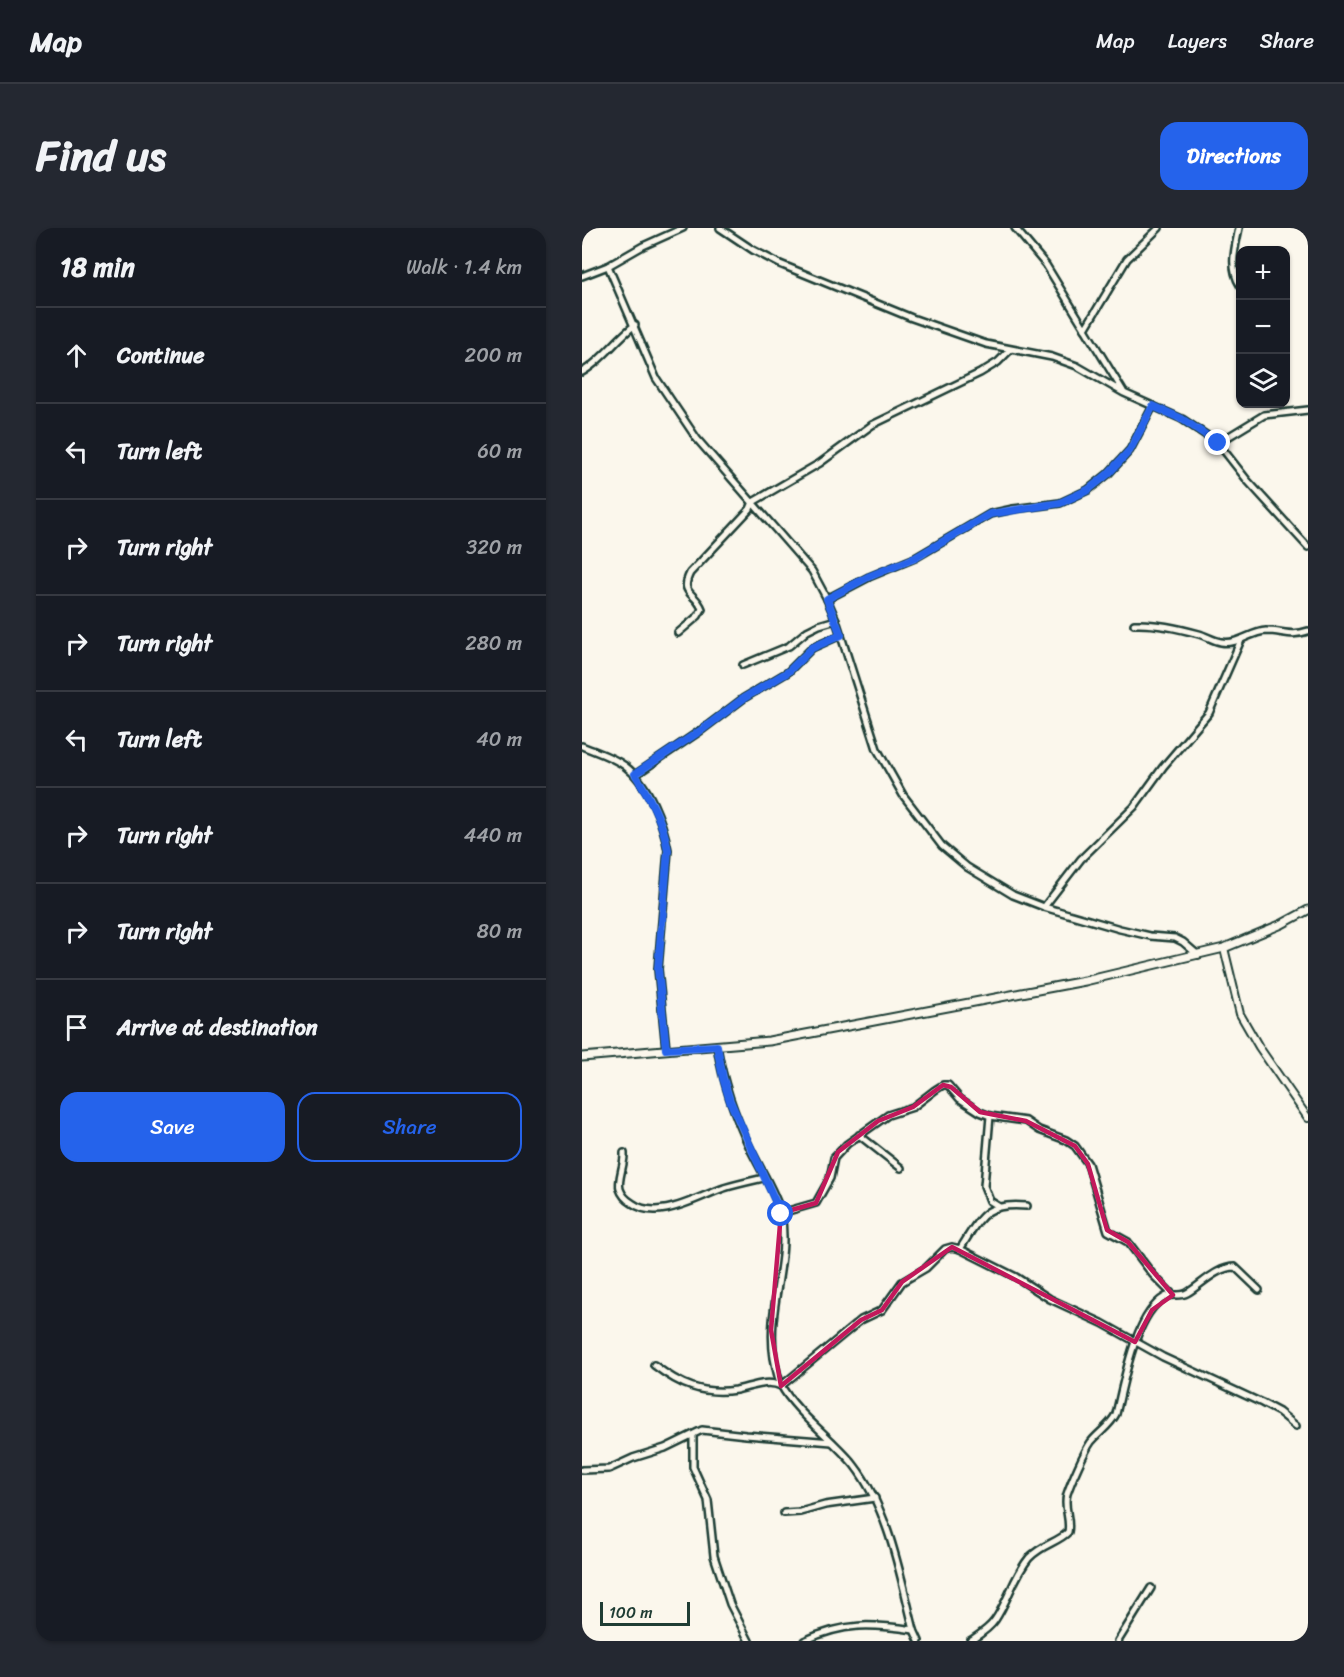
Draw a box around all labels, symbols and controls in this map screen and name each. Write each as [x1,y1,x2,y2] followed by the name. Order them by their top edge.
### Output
[30,17,82,66] text: Map
[1096,22,1135,60] text: Map
[1168,22,1227,60] text: Layers
[1260,22,1314,60] text: Share
[36,119,166,193] text: Find us
[1160,122,1308,190] button: Directions
[60,244,135,290] text: 18 min
[1236,246,1290,408] map controls
[1236,246,1290,300] button: +
[406,250,522,285] text: Walk · 1.4 km
[1236,300,1290,354] button: −
[117,336,205,375] text: Continue
[465,338,522,373] text: 200 m
[60,339,93,372] icon: ahead
[1236,354,1290,408] button: layers
[1204,429,1230,455] route end
[117,432,202,471] text: Turn left
[477,434,522,469] text: 60 m
[60,435,93,468] icon: left
[117,528,212,567] text: Turn right
[466,530,522,565] text: 320 m
[60,531,93,564] icon: right
[117,624,212,663] text: Turn right
[465,626,522,661] text: 280 m
[60,627,93,660] icon: right
[117,720,202,759] text: Turn left
[476,722,522,757] text: 40 m
[60,723,93,756] icon: left
[117,816,212,855] text: Turn right
[464,818,522,853] text: 440 m
[60,819,93,852] icon: right
[117,912,212,951] text: Turn right
[477,914,522,949] text: 80 m
[60,915,93,948] icon: right
[117,1008,318,1047] text: Arrive at destination
[60,1011,93,1044] icon: arrive
[60,1092,285,1162] button: Save
[297,1092,522,1162] button: Share
[767,1200,793,1226] route start
[609,1598,653,1627] text: 100 m
[600,1599,690,1626] scale bar

